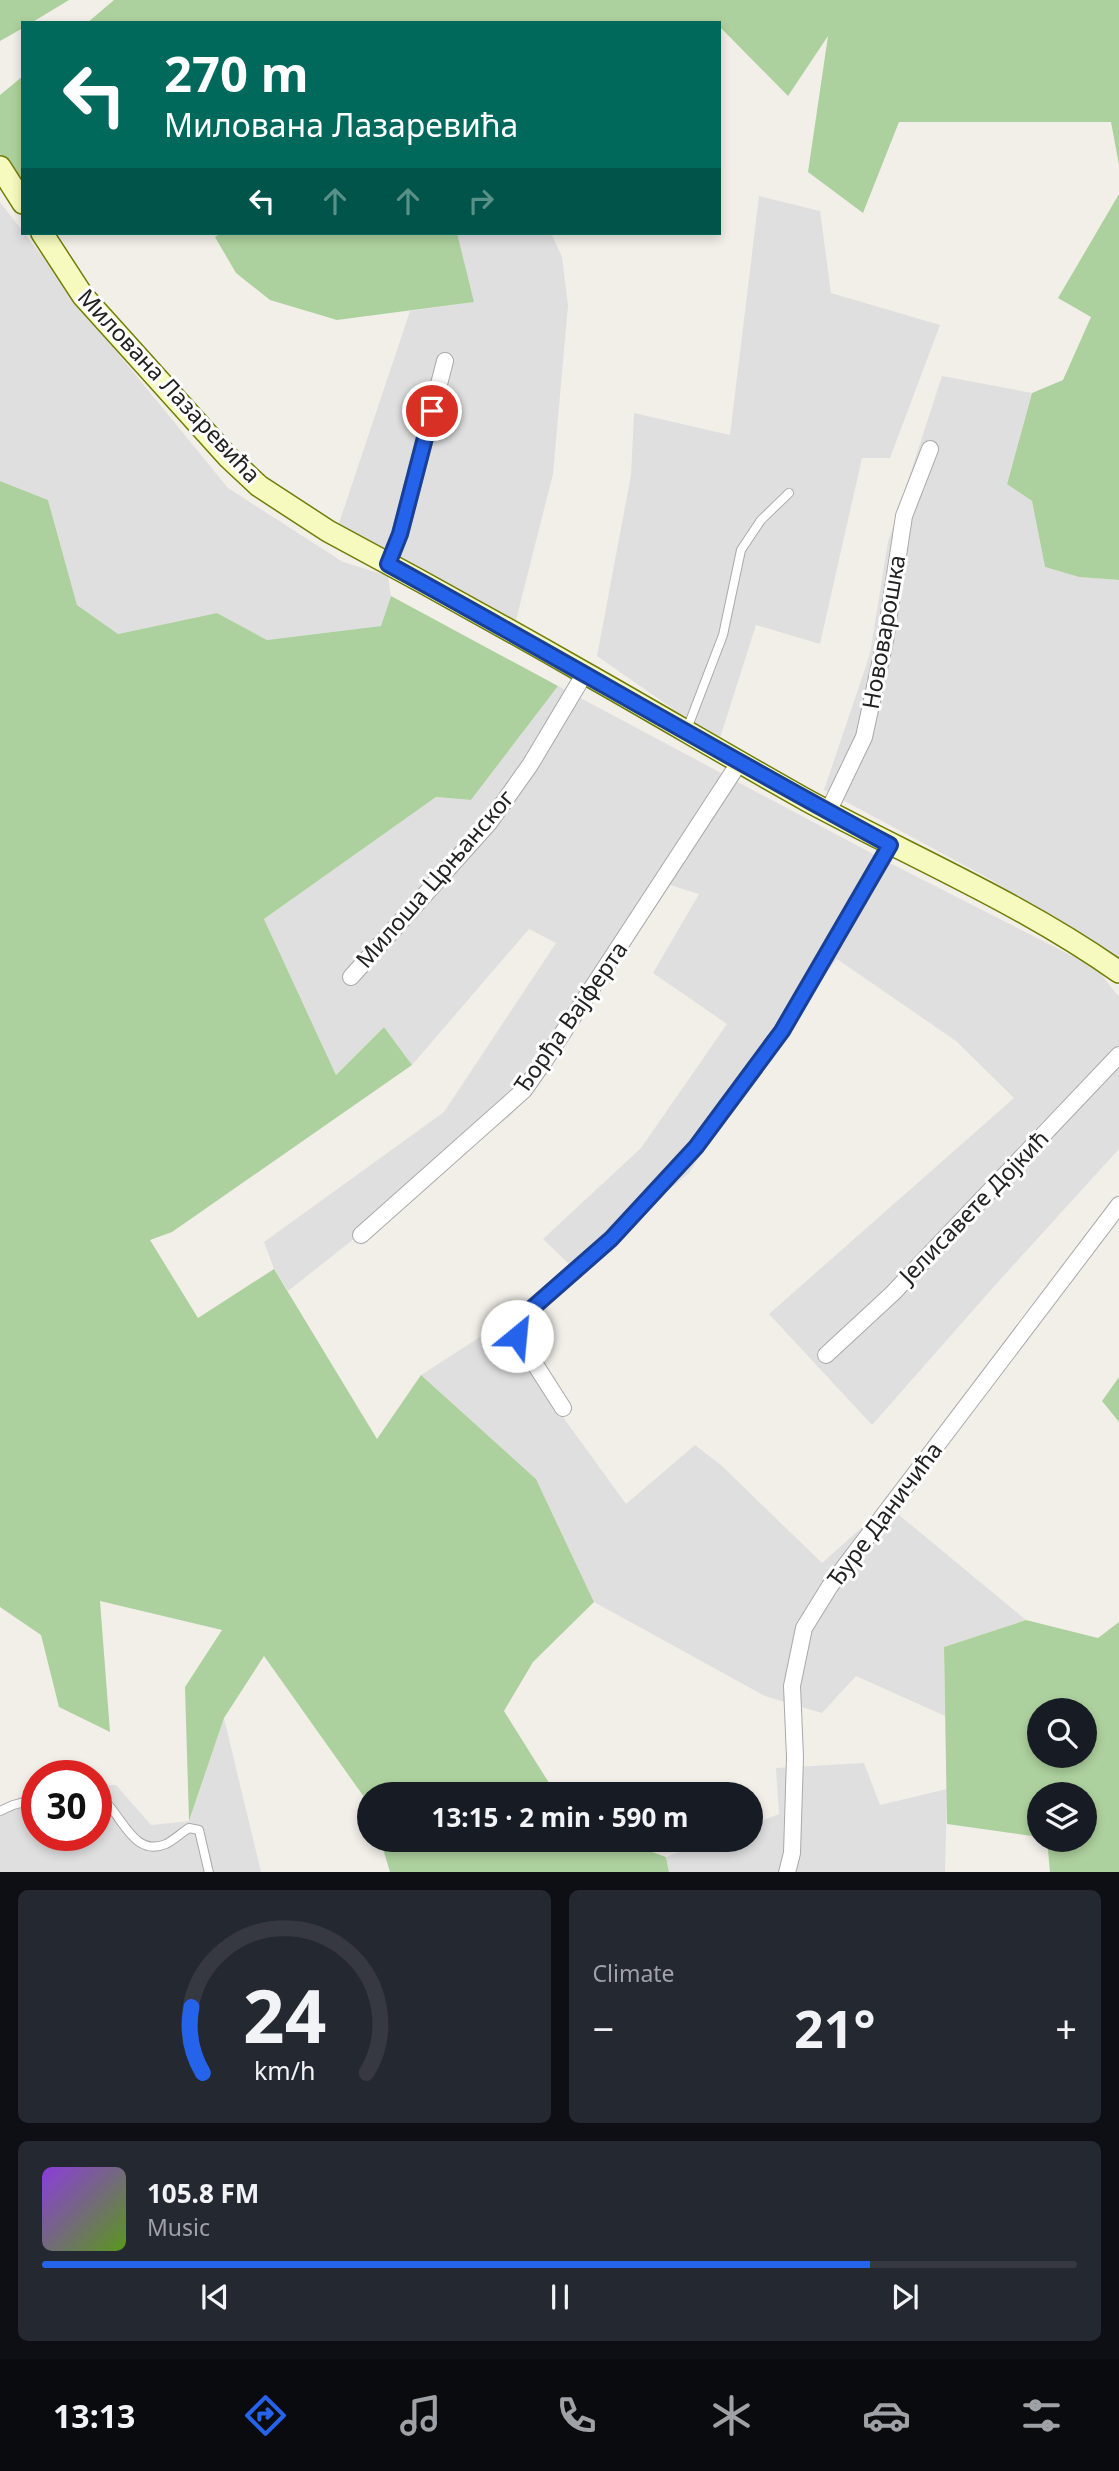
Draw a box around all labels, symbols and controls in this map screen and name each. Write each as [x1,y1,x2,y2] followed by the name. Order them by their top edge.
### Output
[164,40,309,106] text: 270 m
[49,49,140,140] icon: left
[164,103,518,146] text: Милована Лазаревића
[243,182,281,220] icon: left
[316,182,354,220] icon: ahead
[389,182,427,220] icon: ahead
[462,182,500,220] icon: right
[71,281,268,489] street label: Милована Лазаревића
[402,381,462,441] pin
[413,392,451,430] icon: arrive
[854,552,912,711] street label: Нововарошка
[348,782,521,974] street label: Милоша Црњанског
[506,934,634,1098] street label: Ђорђа Вајферта
[890,1122,1055,1292] street label: Јелисавете Дојкић
[480,1299,554,1373] position arrow
[819,1435,949,1592] street label: Ђуре Даничића
[1027,1698,1097,1852] map controls
[1027,1698,1097,1768] button: search
[21,1760,112,1851] speed limit sign: 30
[1027,1782,1097,1852] button: layers
[432,1799,688,1835] text: 13:15 · 2 min · 590 m
[593,1957,675,1989] text: Climate
[243,1965,326,2064] text: 24
[794,1992,876,2063] text: 21°
[593,2002,614,2054] text: −
[1055,2002,1077,2054] text: +
[253,2052,315,2086] text: km/h
[147,2175,259,2211] text: 105.8 FM
[147,2211,210,2243] text: Music
[196,2278,234,2316] icon: previous
[541,2278,579,2316] icon: pause
[886,2278,924,2316] icon: next
[241,2391,290,2440] icon: directions
[396,2391,445,2440] icon: music
[552,2391,601,2440] icon: phone
[707,2391,756,2440] icon: climate
[862,2391,911,2440] icon: car
[1017,2391,1066,2440] icon: filters
[53,2394,135,2437] text: 13:13

